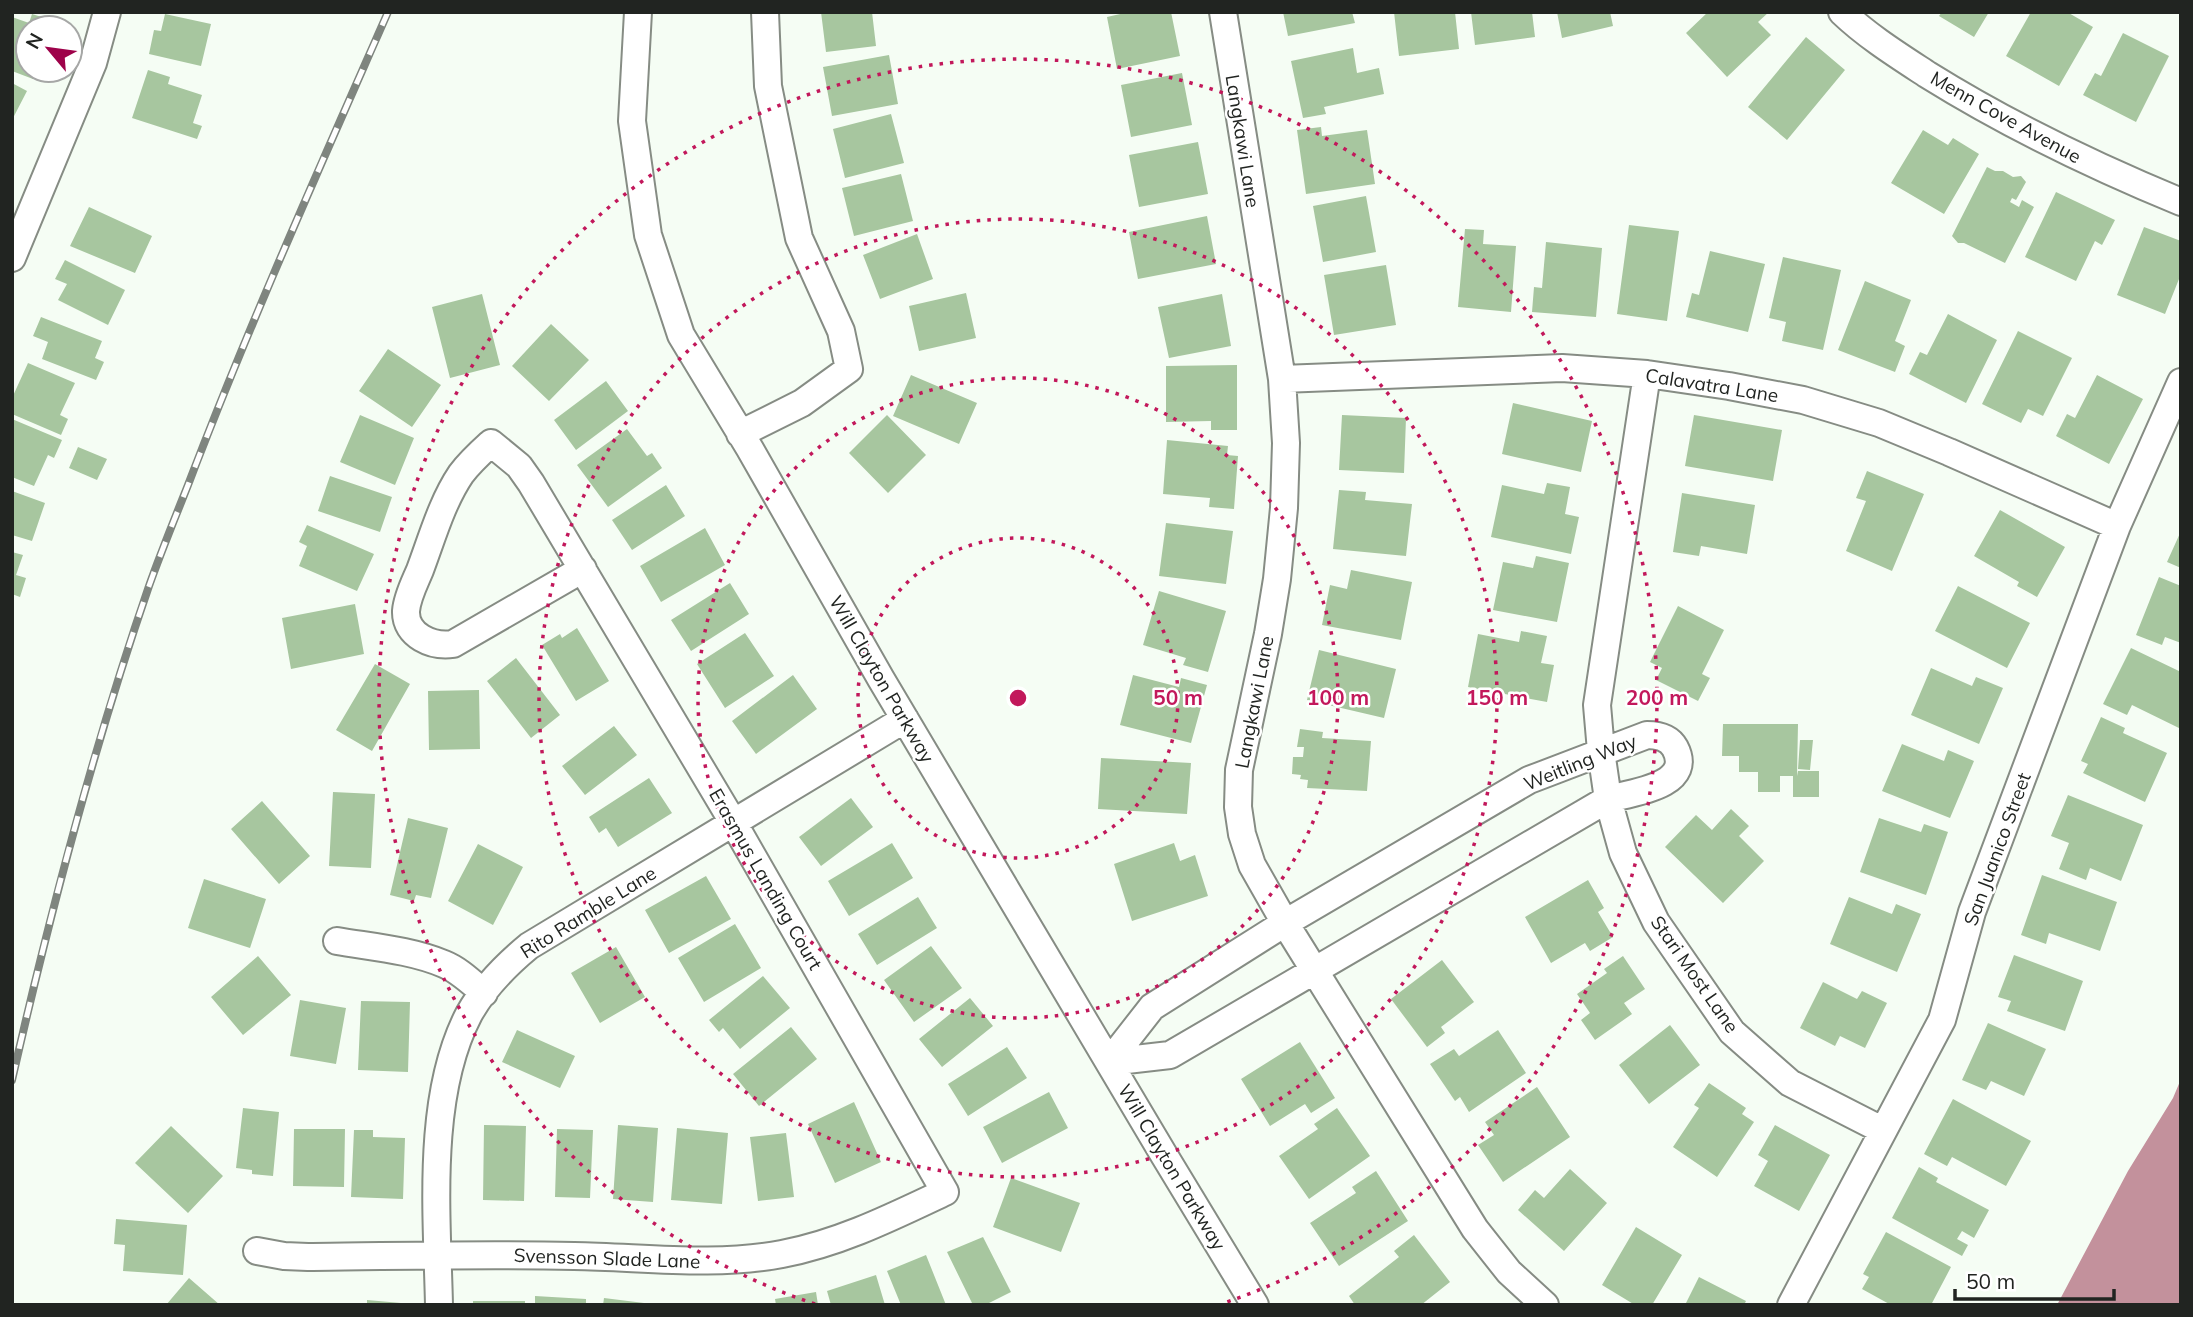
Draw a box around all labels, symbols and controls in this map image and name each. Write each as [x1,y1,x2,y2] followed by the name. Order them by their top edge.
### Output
[14,14,84,84] north arrow
[20,29,48,53] text: N
[1927,66,2085,168] street label: Menn Cove Avenue
[1221,73,1265,209] street label: Langkawi Lane
[1644,363,1780,407] street label: Calavatra Lane
[824,591,940,767] street label: Will Clayton Parkway
[1229,634,1279,770] street label: Langkawi Lane
[1153,684,1203,710] text: 50 m
[1307,684,1369,710] text: 100 m
[1466,684,1528,710] text: 150 m
[1626,684,1688,710] text: 200 m
[1006,686,1030,710] centre of rings
[1520,728,1640,796] street label: Weitling Way
[1958,769,2036,929] street label: San Juanico Street
[704,784,828,974] street label: Erasmus Landing Court
[516,861,660,963] street label: Rito Ramble Lane
[1646,911,1744,1037] street label: Stari Most Lane
[1113,1080,1231,1254] street label: Will Clayton Parkway
[513,1243,701,1273] street label: Svensson Slade Lane
[1955,1258,2114,1302] scale bar
[1966,1268,2015,1294] text: 50 m

